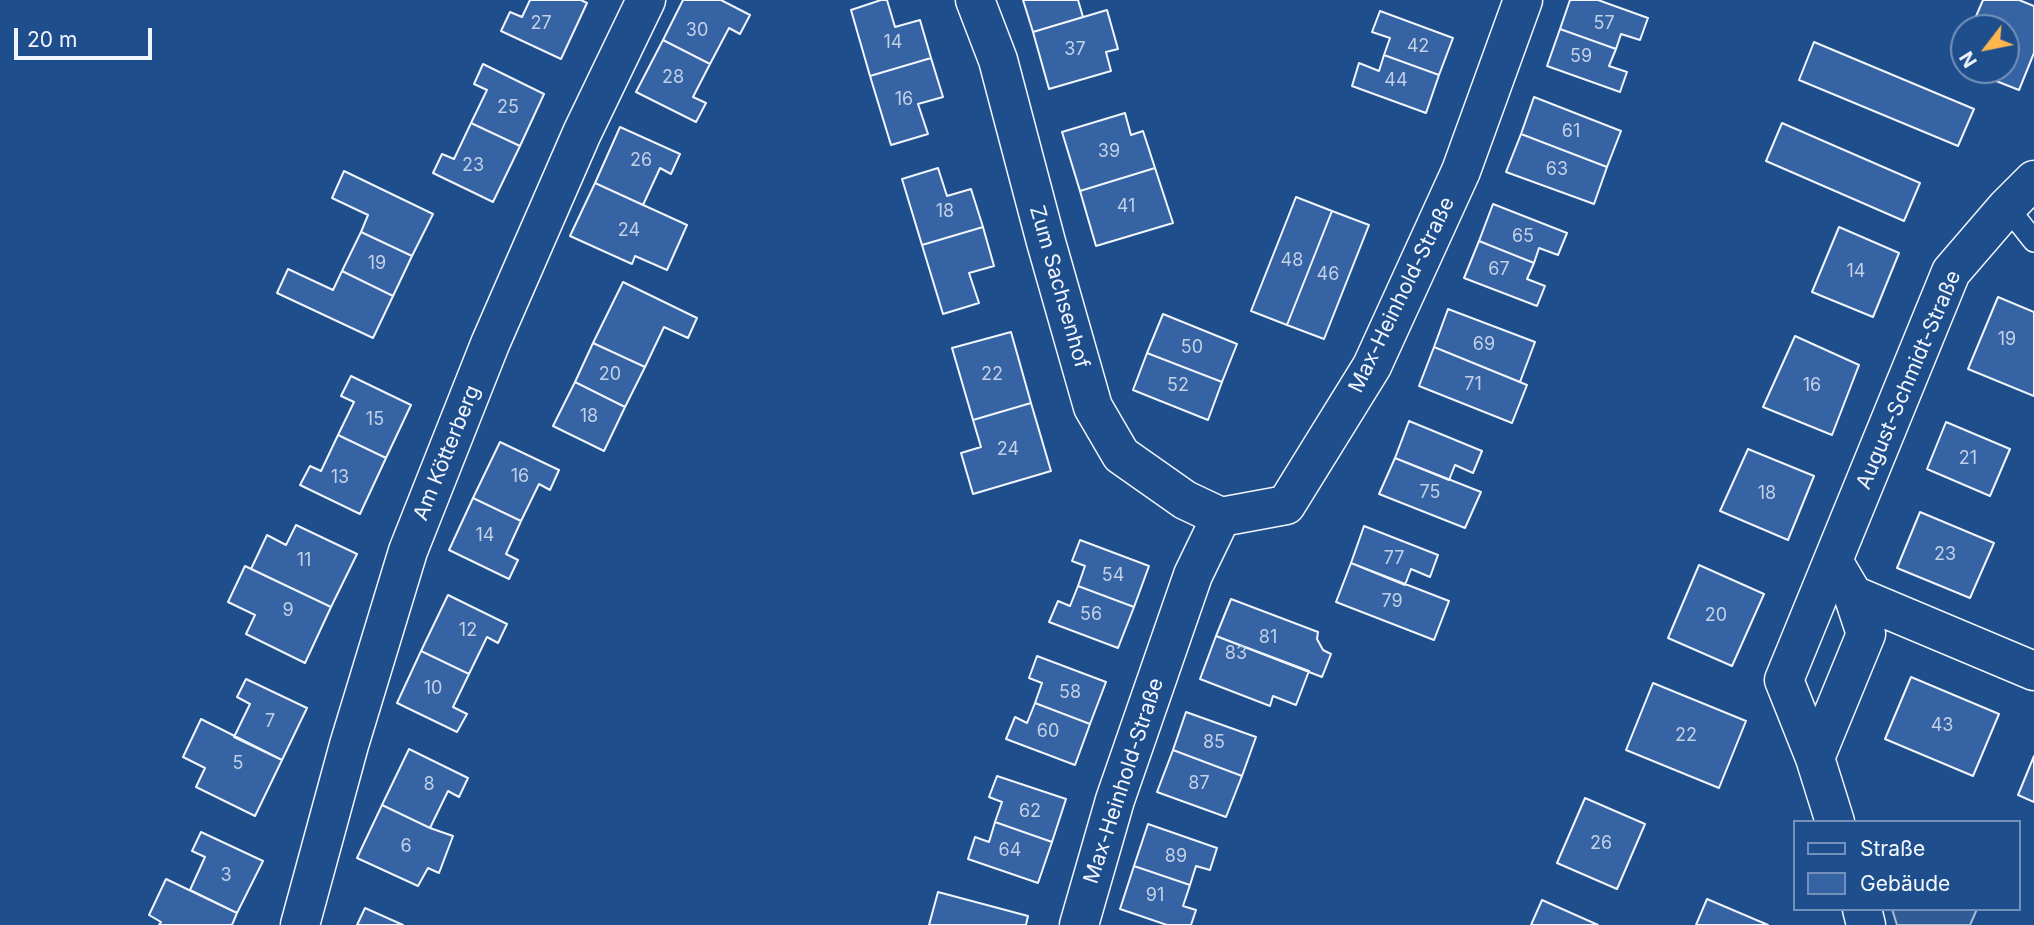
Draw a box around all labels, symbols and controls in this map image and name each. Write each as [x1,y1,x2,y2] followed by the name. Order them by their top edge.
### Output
[530,13,552,35] house number: 27
[1593,13,1615,35] house number: 57
[18,14,156,58] scale bar
[1950,14,2020,84] north arrow
[686,20,708,42] house number: 30
[27,27,77,52] text: 20 m
[884,32,902,54] house number: 14
[1407,36,1429,58] house number: 42
[1064,39,1086,61] house number: 37
[1570,46,1592,68] house number: 59
[1955,47,1982,72] text: N
[662,67,684,89] house number: 28
[1384,70,1408,92] house number: 44
[895,89,913,111] house number: 16
[497,97,519,119] house number: 25
[1562,121,1580,143] house number: 61
[1098,141,1120,163] house number: 39
[630,150,652,172] house number: 26
[462,155,484,177] house number: 23
[1546,159,1568,181] house number: 63
[1344,193,1460,397] street label: Max-Heinhold-Straße
[1117,196,1135,218] house number: 41
[936,201,954,223] house number: 18
[1024,203,1094,371] street label: Zum Sachsenhof
[618,220,640,242] house number: 24
[1512,226,1534,248] house number: 65
[1281,250,1303,272] house number: 48
[368,253,386,275] house number: 19
[1488,259,1510,281] house number: 67
[1847,261,1865,283] house number: 14
[1317,264,1339,286] house number: 46
[1851,267,1967,493] street label: August-Schmidt-Straße
[1998,329,2016,351] house number: 19
[1473,334,1495,356] house number: 69
[1181,337,1203,359] house number: 50
[599,364,621,386] house number: 20
[981,364,1003,386] house number: 22
[1464,374,1482,396] house number: 71
[1167,375,1189,397] house number: 52
[1803,375,1821,397] house number: 16
[408,382,486,524] street label: Am Kötterberg
[580,406,598,428] house number: 18
[366,409,384,431] house number: 15
[997,439,1019,461] house number: 24
[1959,448,1977,470] house number: 21
[511,466,529,488] house number: 16
[331,467,349,489] house number: 13
[1420,482,1440,504] house number: 75
[1758,483,1776,505] house number: 18
[476,525,494,547] house number: 14
[1934,544,1956,566] house number: 23
[1384,548,1404,570] house number: 77
[297,550,311,572] house number: 11
[1102,565,1124,587] house number: 54
[1381,591,1403,613] house number: 79
[282,600,294,622] house number: 9
[1080,604,1102,626] house number: 56
[1705,605,1727,627] house number: 20
[459,620,477,642] house number: 12
[1259,627,1277,649] house number: 81
[1225,643,1247,665] house number: 83
[1079,675,1169,887] street label: Max-Heinhold-Straße
[424,678,442,700] house number: 10
[1059,682,1081,704] house number: 58
[265,711,275,733] house number: 7
[1931,715,1953,737] house number: 43
[1037,721,1059,743] house number: 60
[1675,725,1697,747] house number: 22
[1203,732,1225,754] house number: 85
[233,753,243,775] house number: 5
[1188,773,1210,795] house number: 87
[423,774,435,796] house number: 8
[1019,801,1041,823] house number: 62
[1792,820,2020,911] legend
[1590,833,1612,855] house number: 26
[400,836,412,858] house number: 6
[1860,836,1925,861] text: Straße
[999,840,1021,862] house number: 64
[1165,846,1187,868] house number: 89
[220,865,232,887] house number: 3
[1860,871,1950,896] text: Gebäude
[1146,885,1164,907] house number: 91

